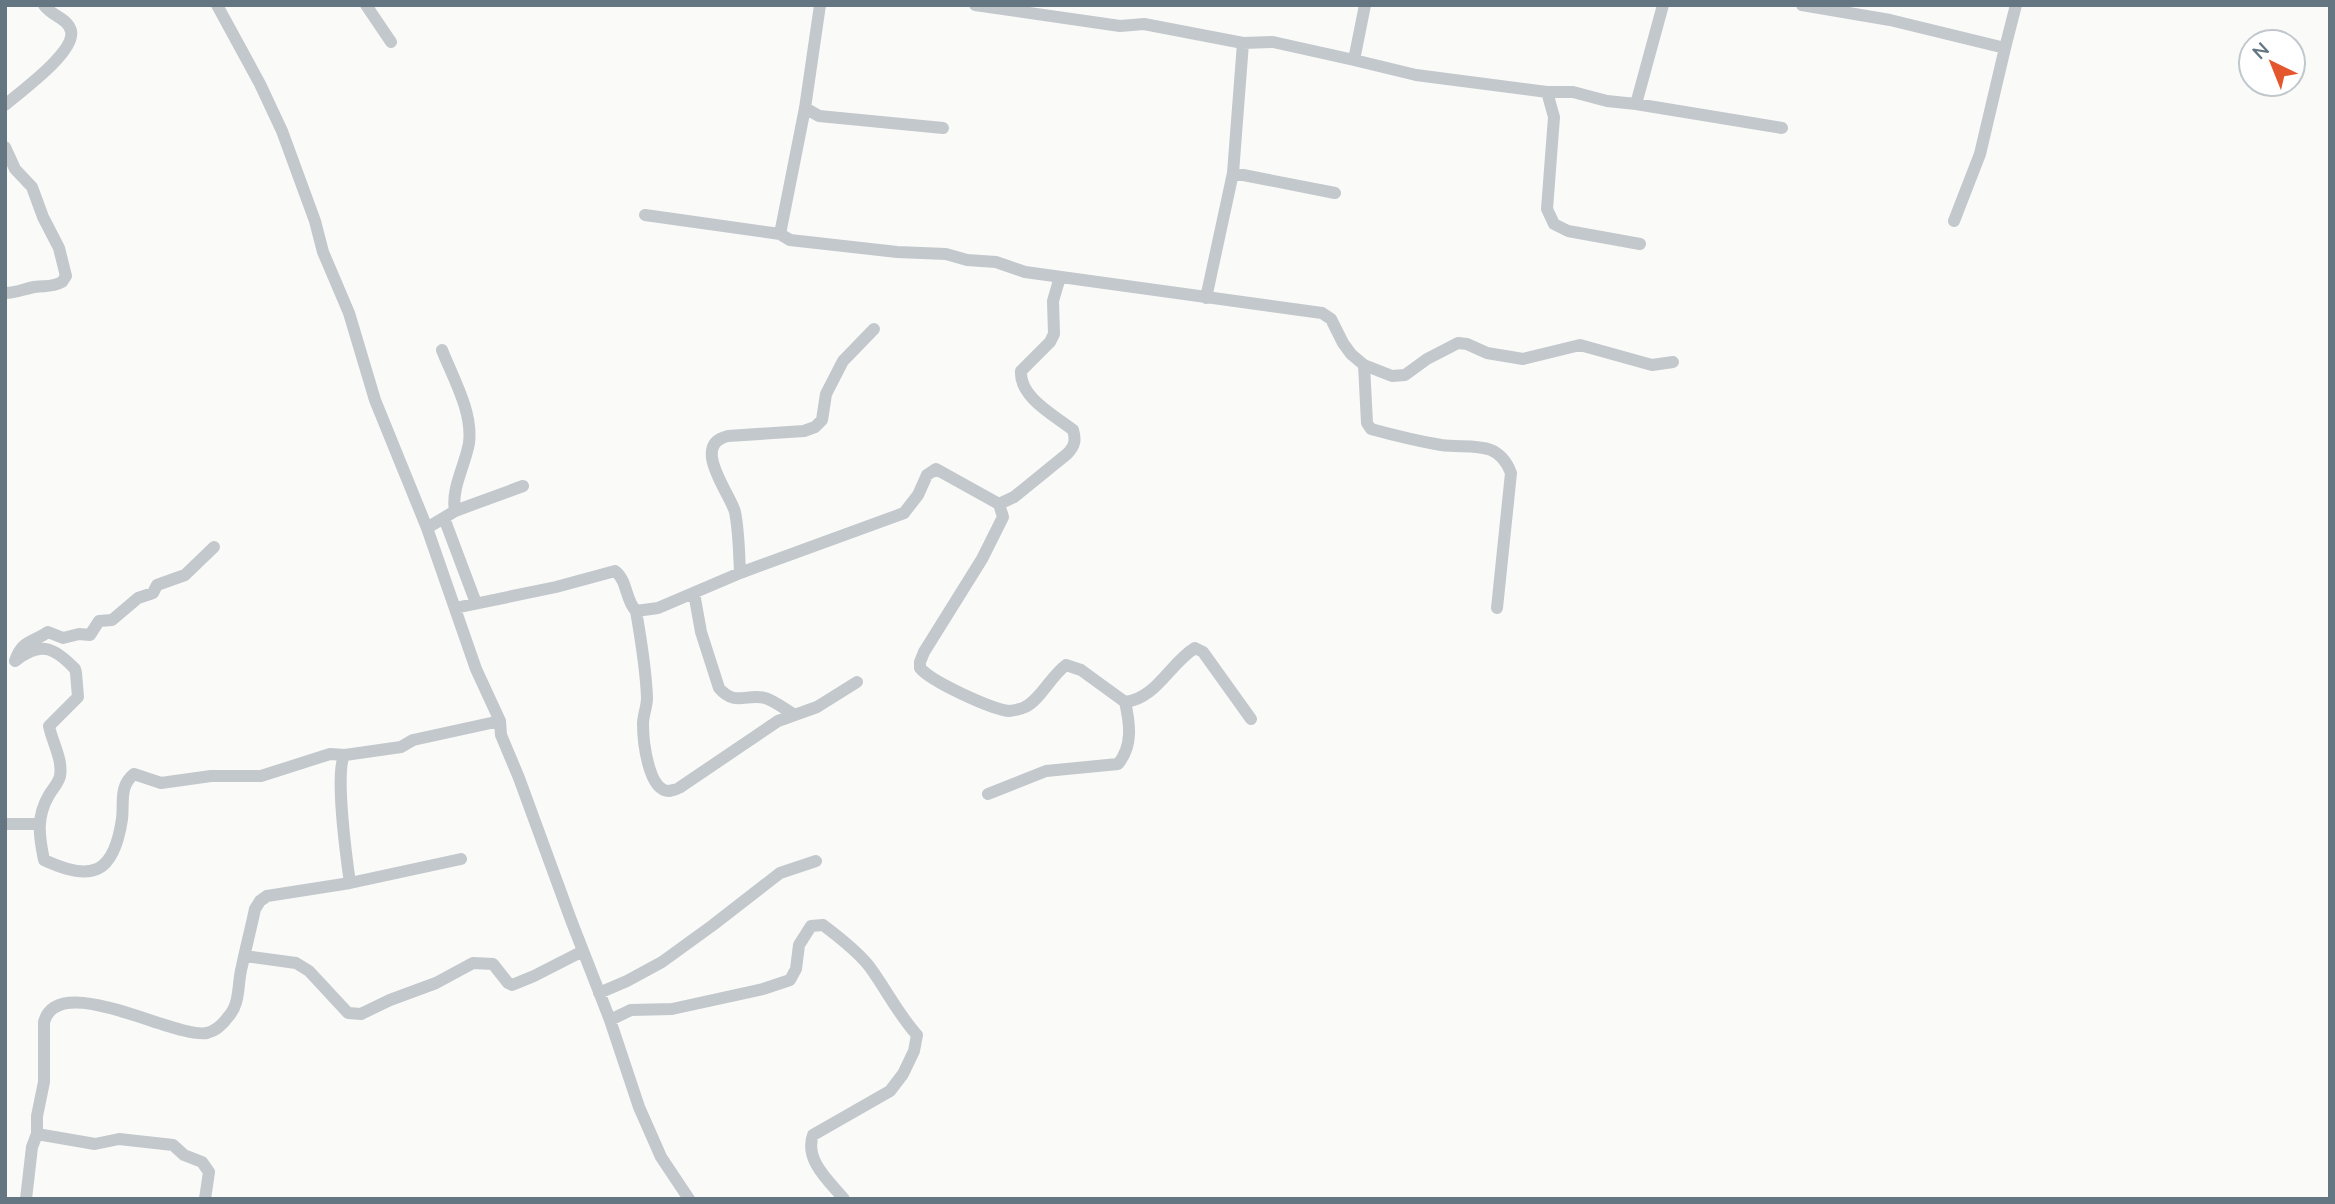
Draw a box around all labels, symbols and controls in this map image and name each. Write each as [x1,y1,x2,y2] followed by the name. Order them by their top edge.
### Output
[2237,28,2307,98] north arrow
[2247,37,2274,64] text: N

